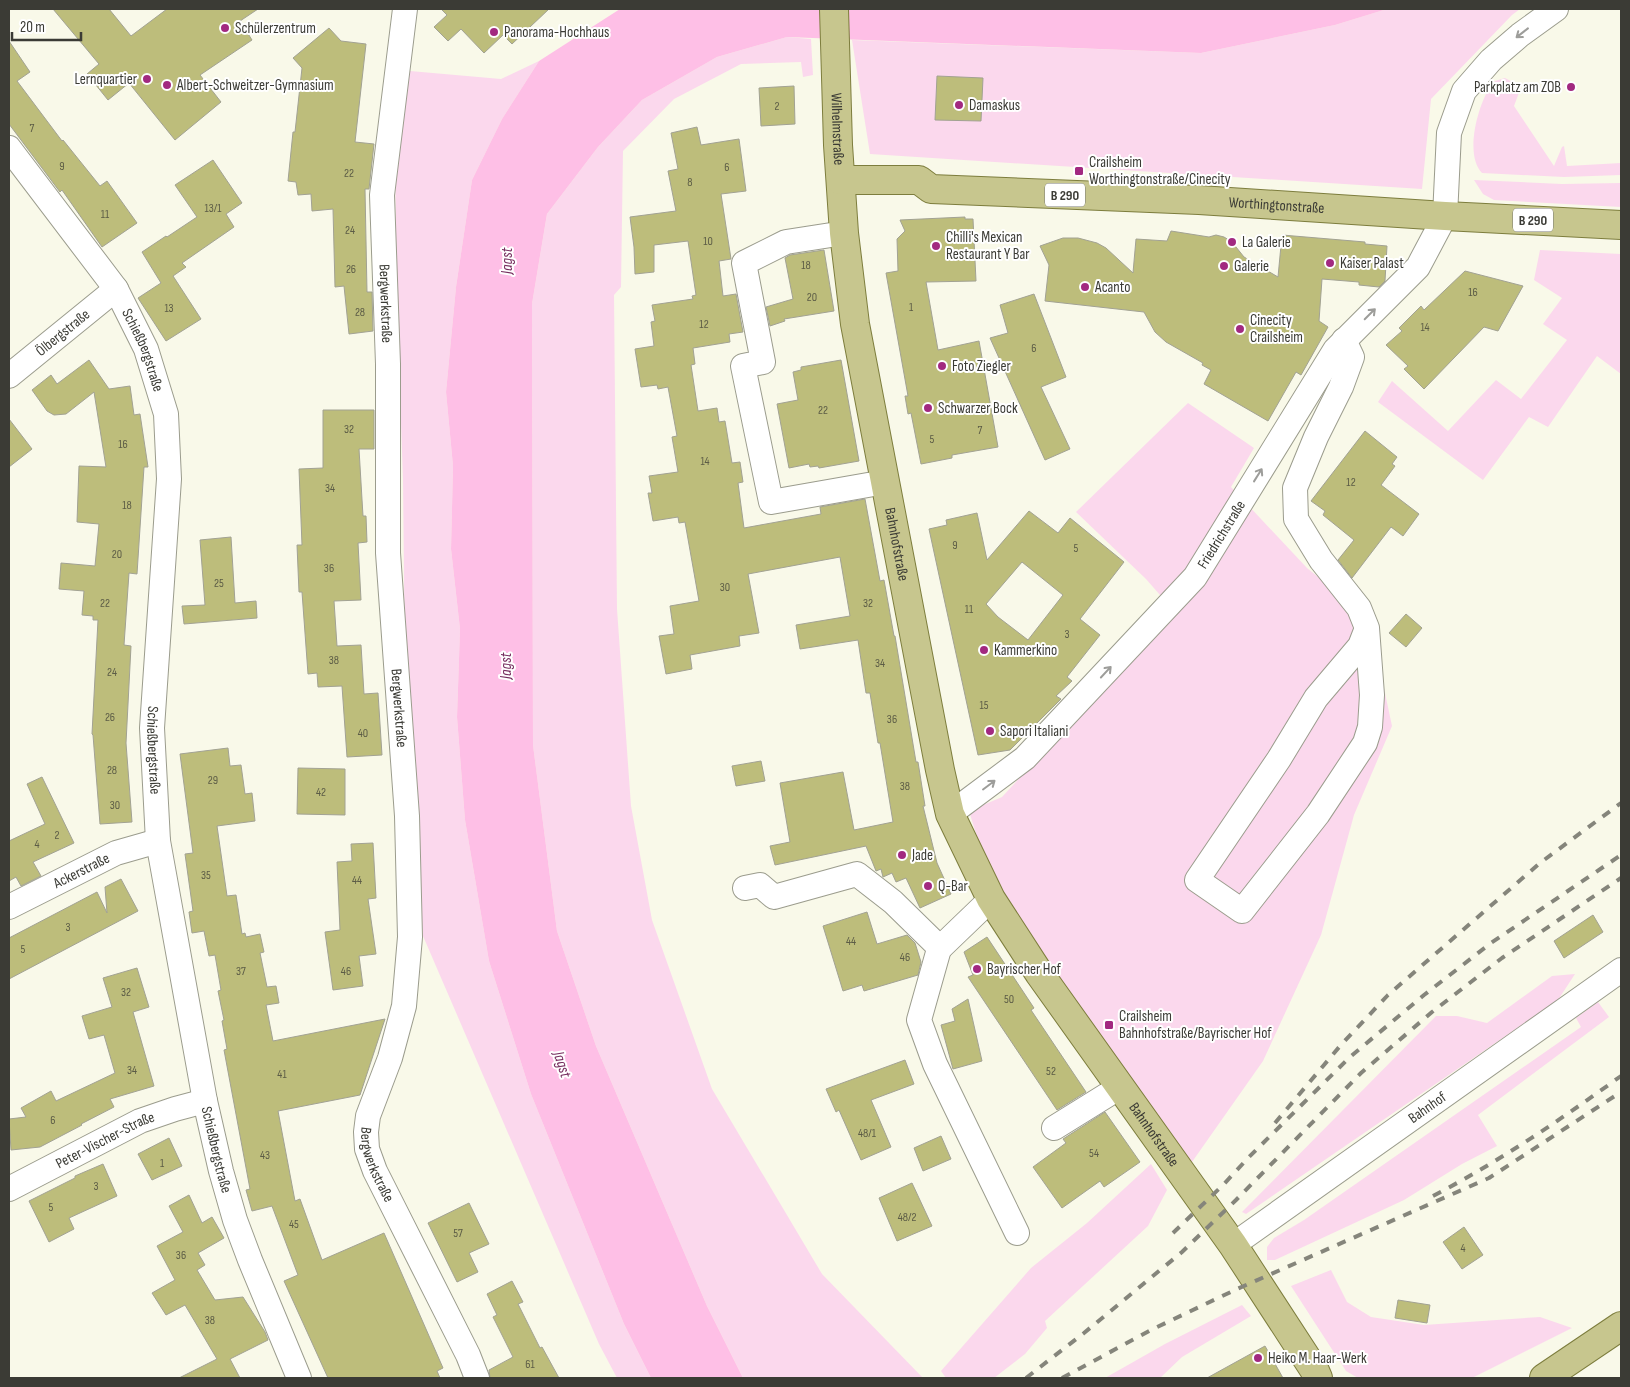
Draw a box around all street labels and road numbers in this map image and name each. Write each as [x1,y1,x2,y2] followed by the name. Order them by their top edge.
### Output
[826,92,848,166] street label: Wilhelmstraße
[1045,184,1085,206] road number: B 290
[1228,193,1325,218] street label: Worthingtonstraße
[1513,208,1553,232] road number: B 290
[374,264,396,343] street label: Bergwerkstraße
[32,305,94,361] street label: Ölbergstraße
[117,305,168,394] street label: Schießbergstraße
[1193,497,1250,572] street label: Friedrichstraße
[880,506,913,583] street label: Bahnhofstraße
[386,668,411,748] street label: Bergwerkstraße
[142,705,165,795] street label: Schießbergstraße
[49,849,113,894] street label: Ackerstraße
[1405,1087,1451,1128] street label: Bahnhof
[1124,1099,1183,1171] street label: Bahnhofstraße
[197,1105,236,1195] street label: Schießbergstraße
[53,1108,157,1173] street label: Peter-Vischer-Straße
[356,1126,398,1205] street label: Bergwerkstraße

